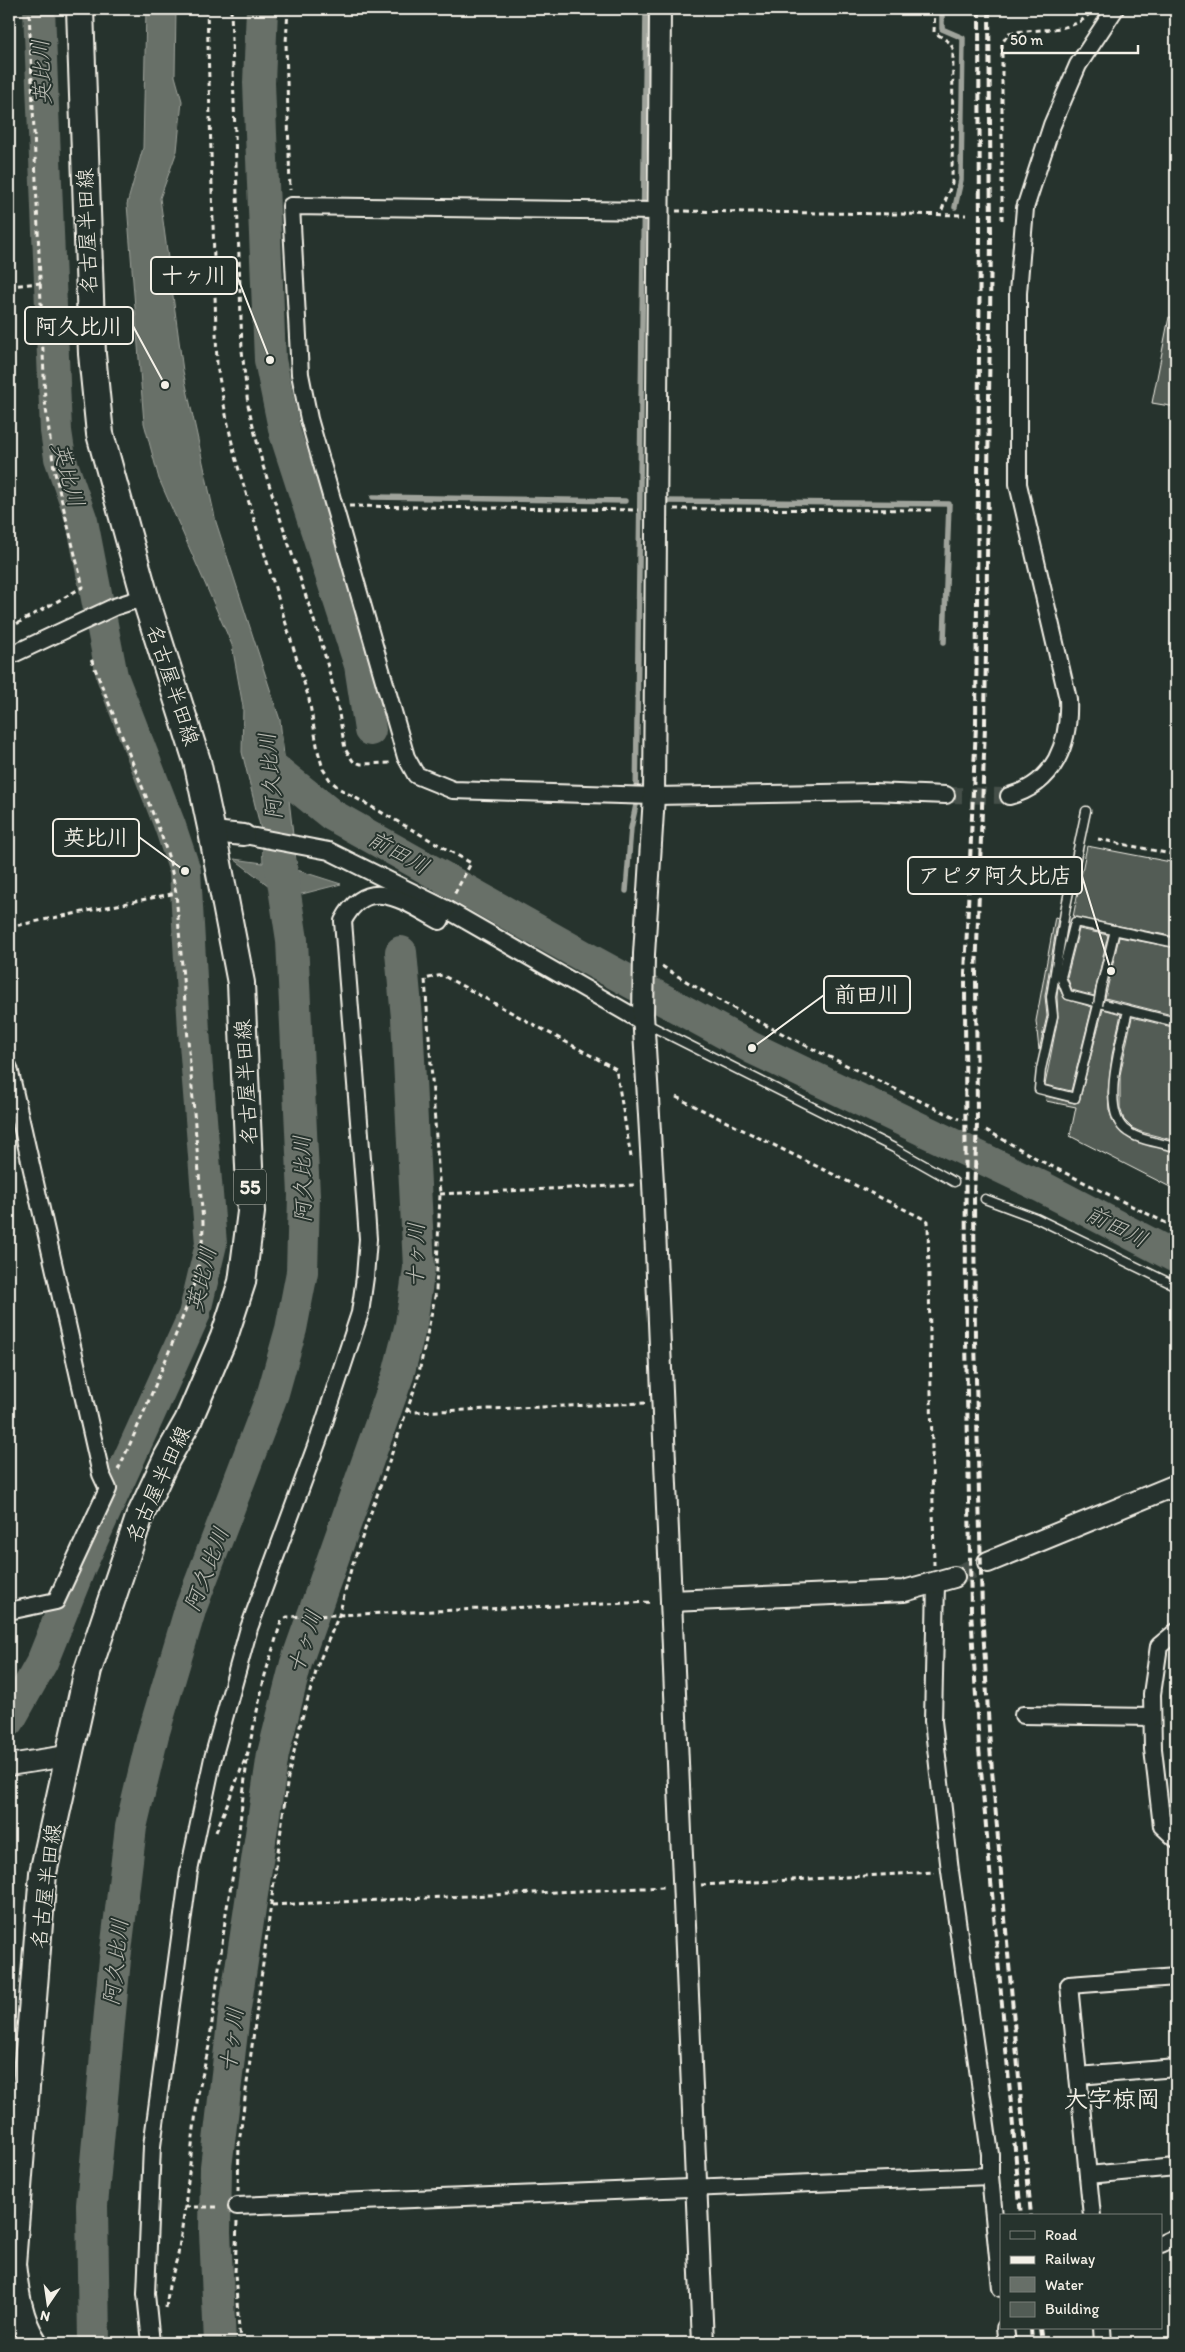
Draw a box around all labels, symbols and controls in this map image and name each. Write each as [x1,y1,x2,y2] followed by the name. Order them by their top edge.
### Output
[1002,22,1139,54] scale bar
[1010,31,1043,49] text: 50 m
[27,39,56,105] water label: 英比川
[72,168,101,294] street label: 名古屋半田線
[151,257,237,294] callout: 十ヶ川
[161,262,227,289] text: 十ヶ川
[25,307,133,344] callout: 阿久比川
[35,313,123,340] text: 阿久比川
[46,440,91,511] water label: 英比川
[142,621,205,749] street label: 名古屋半田線
[253,731,288,821] water label: 阿久比川
[53,819,139,856] callout: 英比川
[63,824,129,851] text: 英比川
[363,825,434,880] water label: 前田川
[908,857,1082,894] callout: アピタ阿久比店
[918,862,1072,889] text: アピタ阿久比店
[824,976,910,1013] callout: 前田川
[834,981,900,1008] text: 前田川
[230,1018,261,1146] street label: 名古屋半田線
[288,1135,317,1223] water label: 阿久比川
[234,1170,266,1204] road number: 55
[1081,1199,1152,1253] water label: 前田川
[401,1222,430,1288] water label: 十ヶ川
[181,1244,222,1314] water label: 英比川
[120,1421,196,1546] street label: 名古屋半田線
[178,1523,235,1615] water label: 阿久比川
[281,1607,328,1678] water label: 十ヶ川
[25,1822,66,1950] street label: 名古屋半田線
[97,1917,134,2007] water label: 阿久比川
[214,2006,249,2074] water label: 十ヶ川
[1064,2084,1160,2113] district label: 大字椋岡
[1000,2214,1162,2330] legend
[1045,2226,1078,2244] text: Road
[1045,2250,1095,2268] text: Railway
[1045,2276,1084,2294] text: Water
[22,2280,72,2330] north arrow
[1045,2300,1099,2318] text: Building
[39,2307,52,2326] text: N

